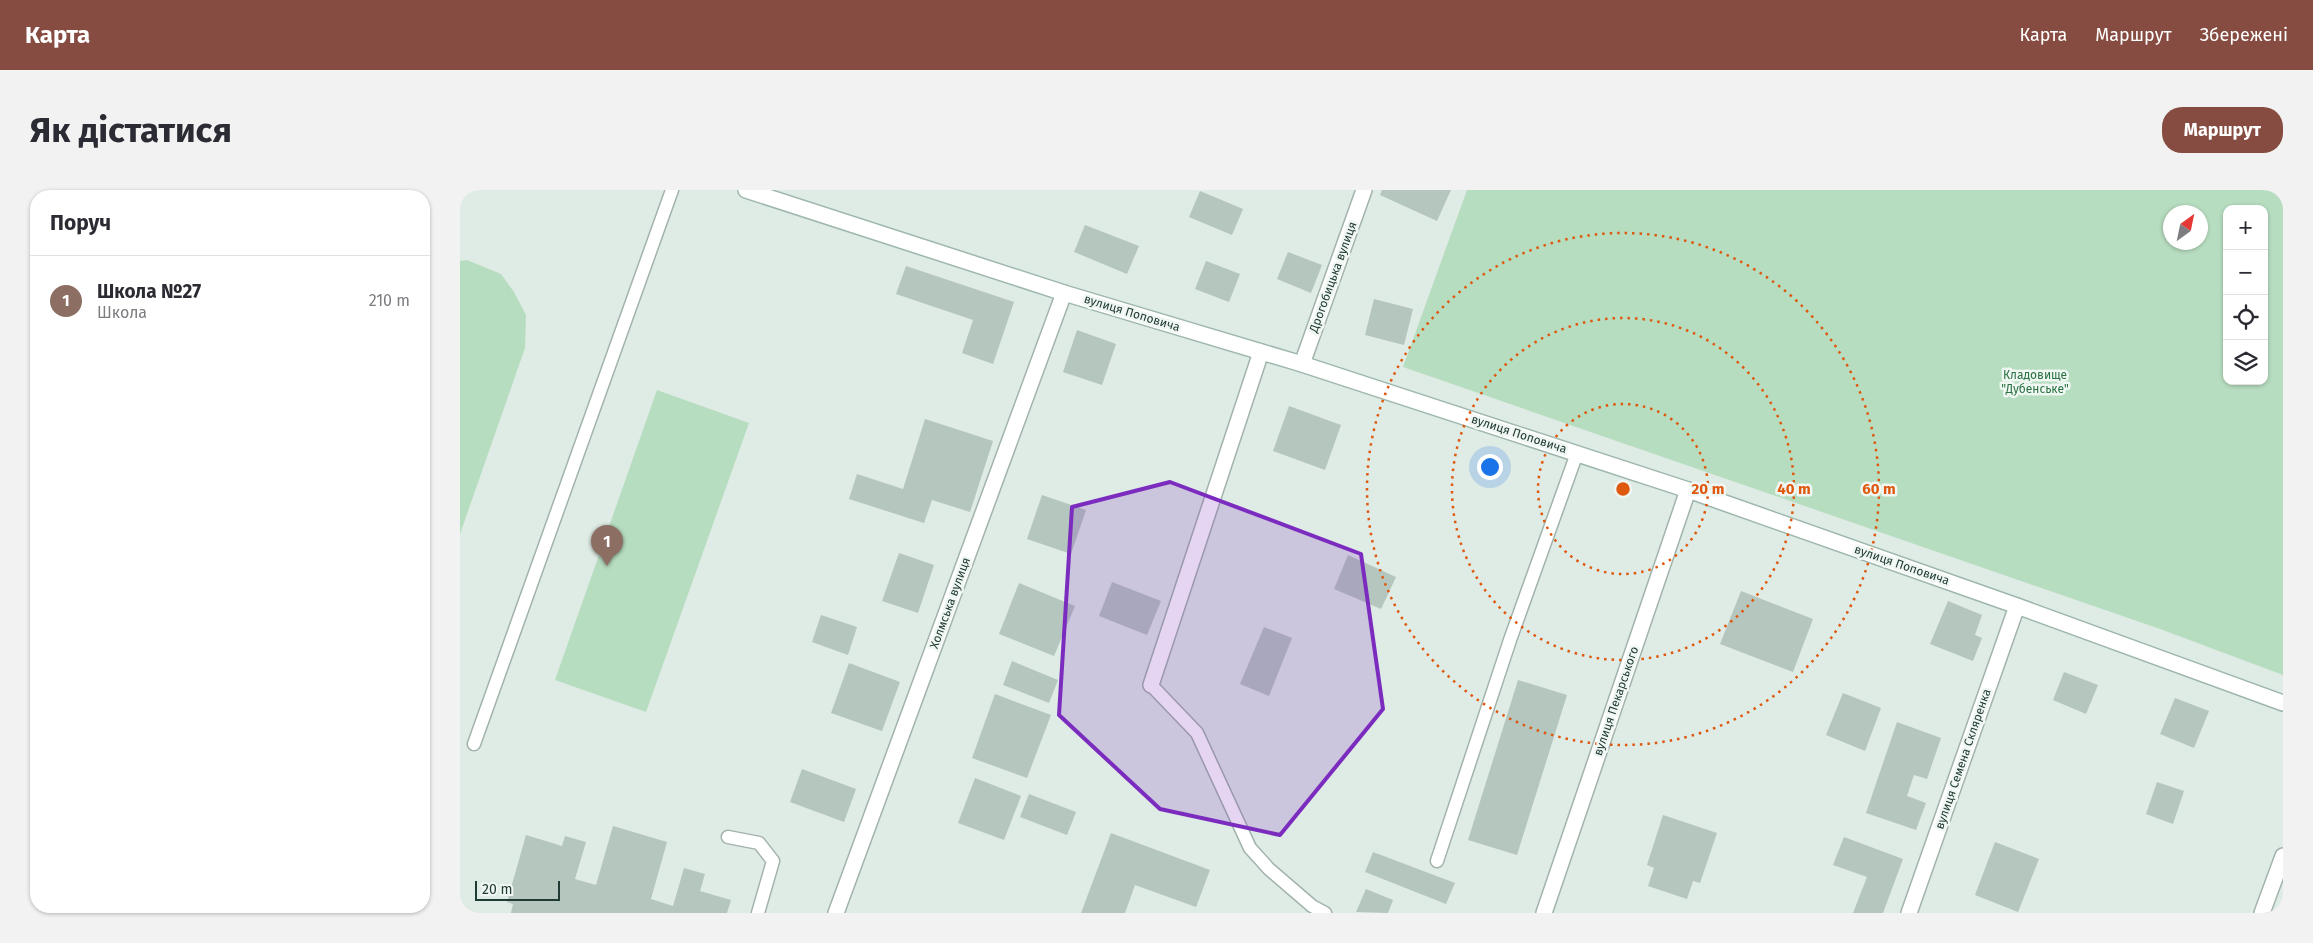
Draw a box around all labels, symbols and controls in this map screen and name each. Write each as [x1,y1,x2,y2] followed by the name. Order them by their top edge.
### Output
[25,21,90,49] text: Карта
[2020,24,2067,46] text: Карта
[2095,24,2172,46] text: Маршрут
[2200,24,2288,46] text: Збережені
[2162,107,2283,153] button: Маршрут
[30,109,232,151] text: Як дістатися
[2163,205,2208,250] north arrow
[2223,205,2268,385] map controls
[2223,205,2268,250] button: +
[50,210,111,236] text: Поруч
[1306,220,1360,335] street label: Дрогобицька вулиця
[2223,250,2268,295] button: −
[97,280,201,303] text: Школа №27
[62,291,70,310] text: 1
[369,291,410,310] text: 210 m
[1082,292,1182,334] street label: вулиця Поповича
[2223,295,2268,340] button: locate
[97,303,147,322] text: Школа
[2223,340,2268,385] button: layers
[2001,368,2069,396] park label: Кладовище "Дубенське"
[1469,412,1569,456] street label: вулиця Поповича
[1477,454,1503,480] your location
[1614,480,1632,498] centre of rings
[1692,480,1724,498] text: 20 m
[1777,480,1811,498] text: 40 m
[1862,480,1896,498] text: 60 m
[591,525,623,566] pin: 1
[1853,542,1951,588] street label: вулиця Поповича
[927,556,973,650] street label: Холмська вулиця
[1591,645,1641,757] street label: вулиця Пекарського
[1932,687,1994,831] street label: вулиця Семена Скляренка
[475,878,560,901] scale bar
[482,881,512,898] text: 20 m

